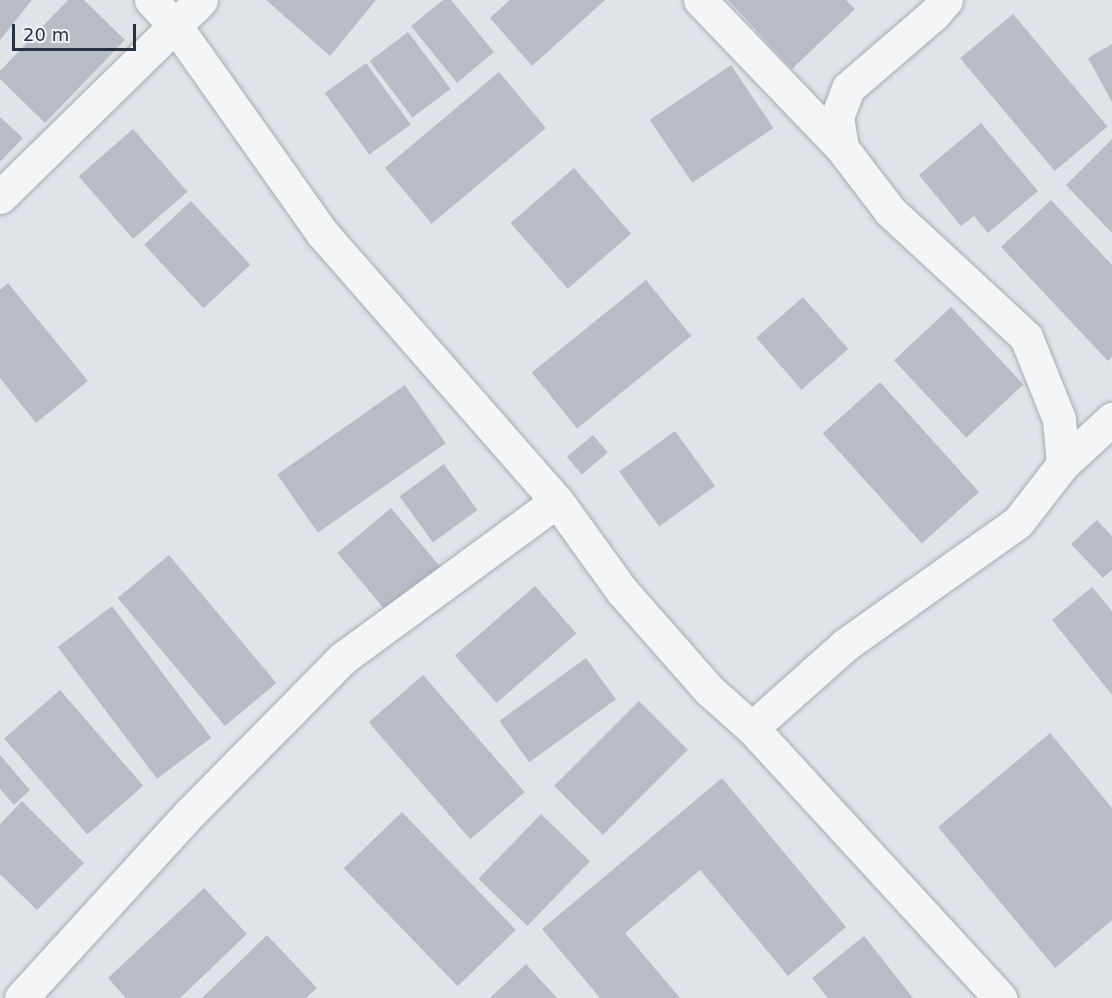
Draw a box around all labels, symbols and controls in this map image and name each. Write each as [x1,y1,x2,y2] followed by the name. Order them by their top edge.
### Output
[15,12,140,50] scale bar
[23,24,69,45] text: 20 m

